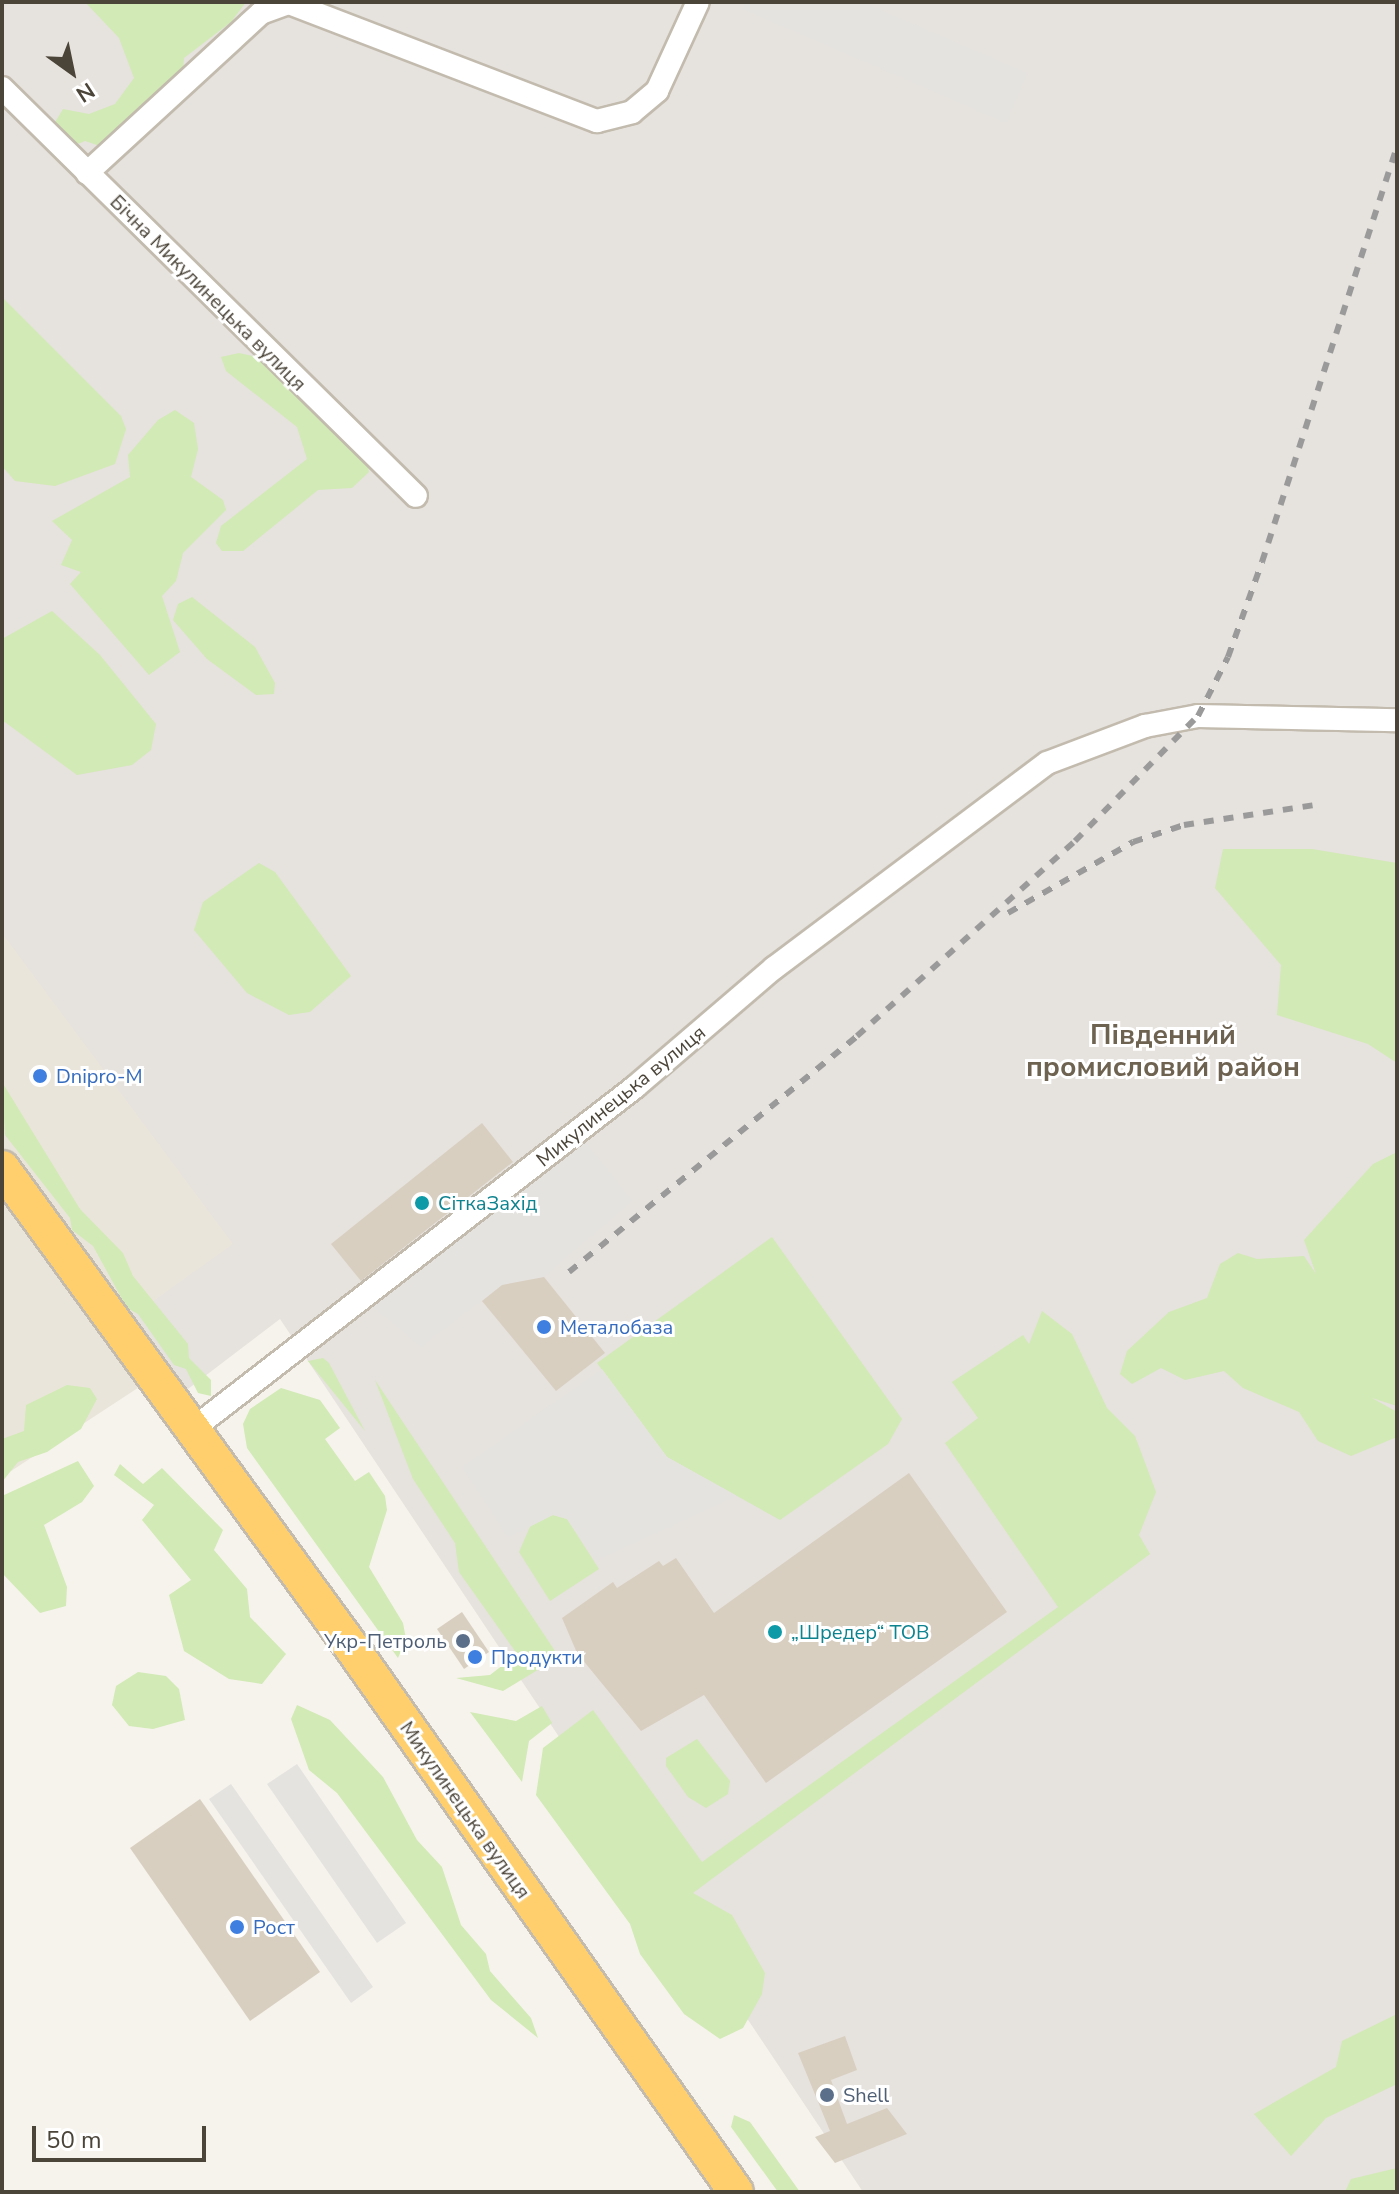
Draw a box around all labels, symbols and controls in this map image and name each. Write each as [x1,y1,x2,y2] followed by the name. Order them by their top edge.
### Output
[32,32,112,112] north arrow
[70,75,100,109] text: N
[105,190,311,396] street label: Бічна Микулинецька вулиця
[1026,1018,1300,1084] district label: Південний промисловий район
[532,1020,710,1172] street label: Микулинецька вулиця
[56,1064,143,1088] place label: Dnipro-M
[31,1067,49,1085] marker: Dnipro-M
[438,1191,537,1215] place label: СіткаЗахід
[413,1194,431,1212] marker: СіткаЗахід
[560,1315,673,1339] place label: Металобаза
[535,1318,553,1336] marker: Металобаза
[791,1620,930,1644] place label: „Шредер“ ТОВ
[766,1623,784,1641] marker: „Шредер“ ТОВ
[324,1629,447,1653] place label: Укр-Петроль
[454,1632,472,1650] marker: Укр-Петроль
[491,1645,583,1669] place label: Продукти
[466,1648,484,1666] marker: Продукти
[395,1717,535,1903] street label: Микулинецька вулиця
[253,1915,295,1939] place label: Рост
[228,1918,246,1936] marker: Рост
[843,2083,889,2107] place label: Shell
[818,2086,836,2104] marker: Shell
[36,2110,210,2160] scale bar
[46,2124,102,2156] text: 50 m

